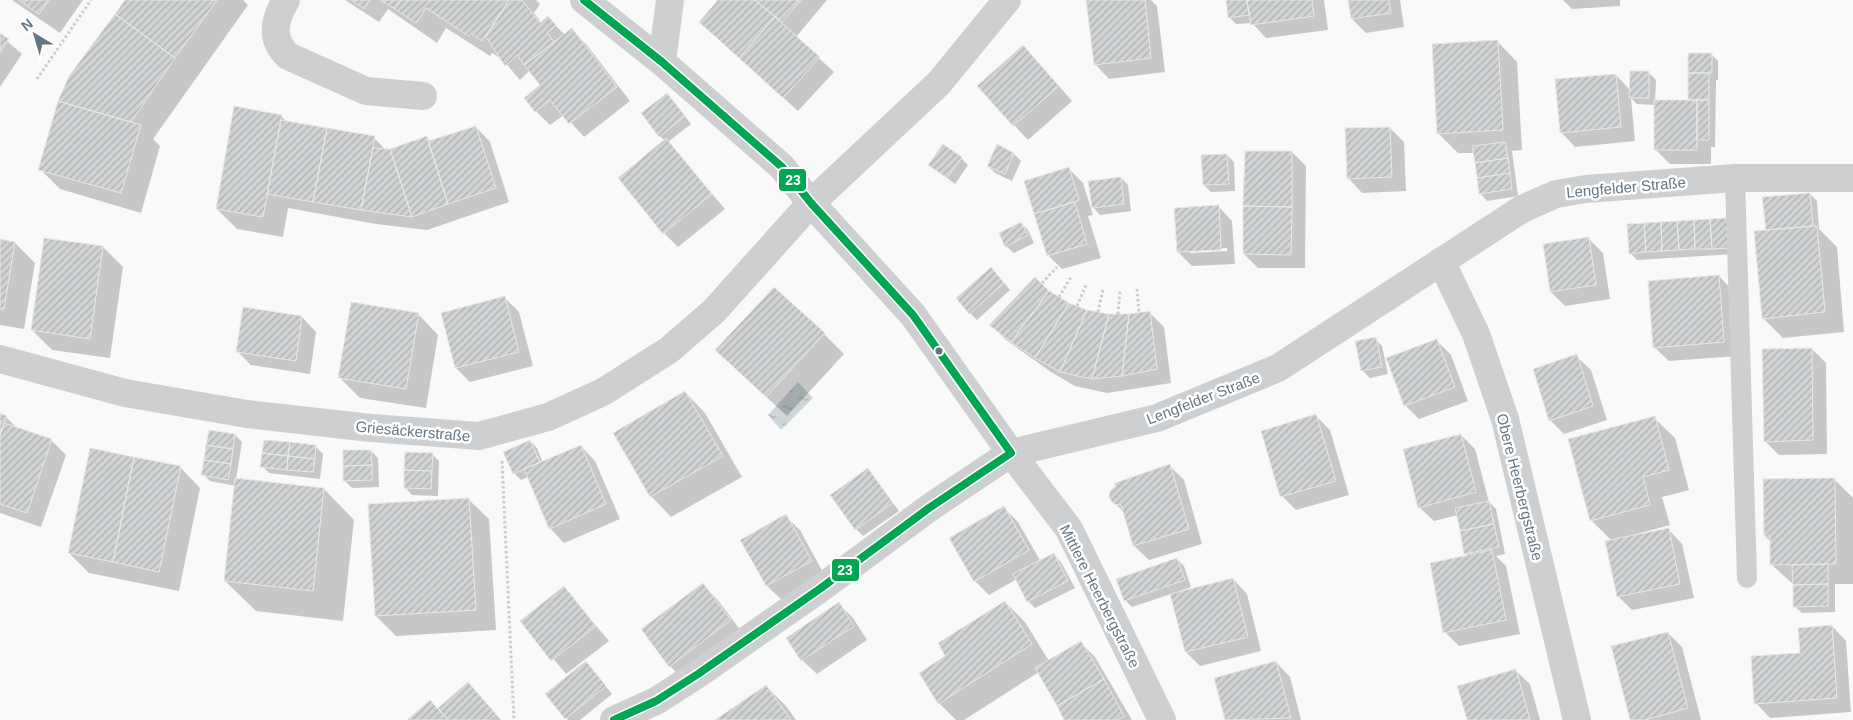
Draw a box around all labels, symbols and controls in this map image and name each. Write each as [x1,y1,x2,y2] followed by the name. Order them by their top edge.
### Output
[10,10,60,60] north arrow
[18,15,36,34] text: N
[778,168,807,192] line badge: 23
[785,172,801,188] text: 23
[1565,173,1687,201] street label: Lengfelder Straße
[934,346,944,356] unlabelled marker
[1144,369,1262,427] street label: Lengfelder Straße
[1493,412,1547,562] street label: Obere Heerbergstraße
[355,418,471,444] street label: Griesäckerstraße
[1056,522,1144,670] street label: Mittlere Heerbergstraße
[831,558,860,582] line badge: 23
[837,562,853,578] text: 23

